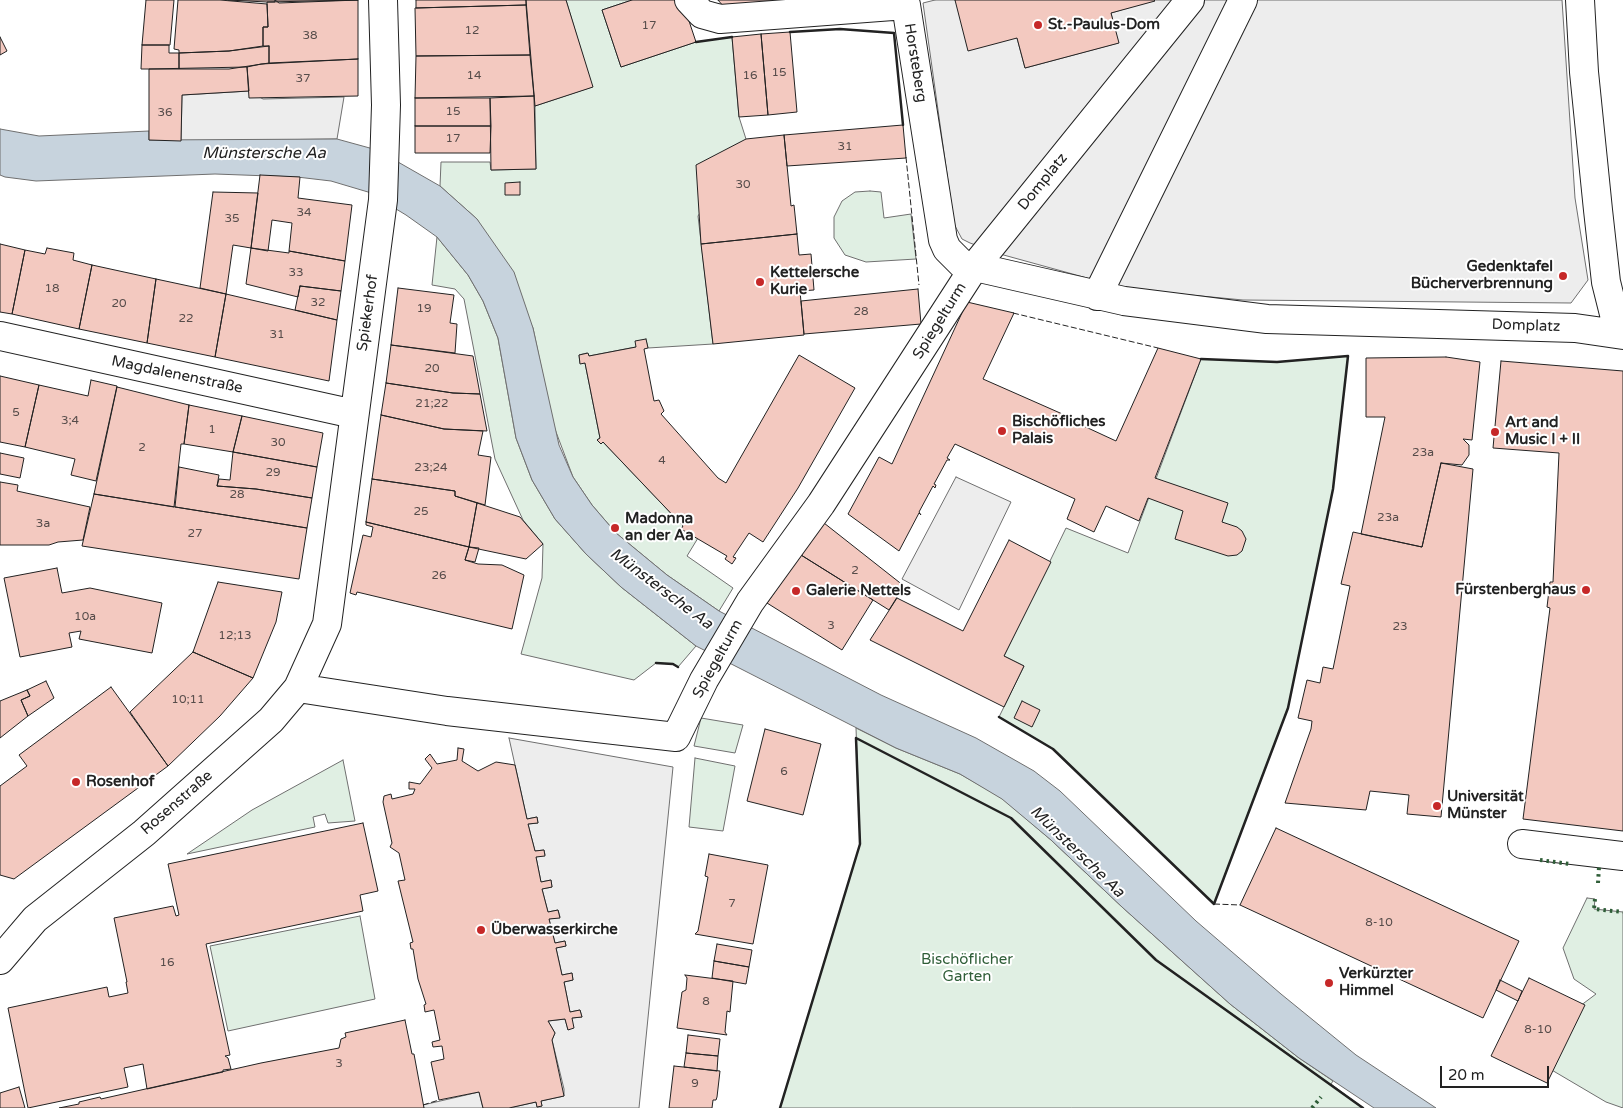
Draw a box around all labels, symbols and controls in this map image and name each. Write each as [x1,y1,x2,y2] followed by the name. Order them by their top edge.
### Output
[1048,16,1160,34] place label: St.-Paulus-Dom
[641,19,657,33] house number: 17
[1032,19,1044,31] marker: St.-Paulus-Dom
[900,22,930,104] street label: Horsteberg
[464,24,480,38] house number: 12
[302,29,318,43] house number: 38
[771,66,787,80] house number: 15
[466,69,482,83] house number: 14
[742,69,758,83] house number: 16
[295,72,311,86] house number: 37
[445,105,461,119] house number: 15
[157,106,173,120] house number: 36
[445,132,461,146] house number: 17
[837,140,853,154] house number: 31
[202,144,326,164] water label: Münstersche Aa
[1014,150,1072,214] street label: Domplatz
[735,178,751,192] house number: 30
[296,206,312,220] house number: 34
[224,212,240,226] house number: 35
[1411,258,1553,293] place label: Gedenktafel Bücherverbrennung
[770,264,859,299] place label: Kettelersche Kurie
[288,266,304,280] house number: 33
[1557,270,1569,282] marker: Gedenktafel Bücherverbrennung
[354,274,382,352] street label: Spiekerhof
[754,276,766,288] marker: Kettelersche Kurie
[909,279,971,363] street label: Spiegelturm
[44,282,60,296] house number: 18
[310,296,326,310] house number: 32
[111,297,127,311] house number: 20
[416,302,432,316] house number: 19
[853,305,869,319] house number: 28
[178,312,194,326] house number: 22
[1491,316,1561,336] street label: Domplatz
[269,328,285,342] house number: 31
[110,352,244,398] street label: Magdalenenstraße
[424,362,440,376] house number: 20
[415,397,449,411] house number: 21;22
[12,406,20,420] house number: 5
[1012,413,1105,448] place label: Bischöfliches Palais
[61,414,79,428] house number: 3;4
[1505,414,1580,449] place label: Art and Music I + II
[208,423,216,437] house number: 1
[996,425,1008,437] marker: Bischöfliches Palais
[1489,426,1501,438] marker: Art and Music I + II
[270,436,286,450] house number: 30
[138,441,146,455] house number: 2
[1412,446,1434,460] house number: 23a
[658,454,666,468] house number: 4
[414,461,448,475] house number: 23;24
[265,466,281,480] house number: 29
[229,488,245,502] house number: 28
[413,505,429,519] house number: 25
[625,510,694,545] place label: Madonna an der Aa
[1377,511,1399,525] house number: 23a
[36,517,50,531] house number: 3a
[609,522,621,534] marker: Madonna an der Aa
[187,527,203,541] house number: 27
[606,544,716,634] water label: Münstersche Aa
[851,564,859,578] house number: 2
[431,569,447,583] house number: 26
[1455,581,1576,599] place label: Fürstenberghaus
[806,582,911,600] place label: Galerie Nettels
[1580,584,1592,596] marker: Fürstenberghaus
[790,585,802,597] marker: Galerie Nettels
[74,610,96,624] house number: 10a
[689,617,747,701] street label: Spiegelturm
[827,619,835,633] house number: 3
[1392,620,1408,634] house number: 23
[218,629,252,643] house number: 12;13
[171,693,205,707] house number: 10;11
[780,765,788,779] house number: 6
[137,767,217,839] street label: Rosenstraße
[86,773,155,791] place label: Rosenhof
[70,776,82,788] marker: Rosenhof
[1447,788,1524,823] place label: Universität Münster
[1431,800,1443,812] marker: Universität Münster
[1026,802,1128,902] water label: Münstersche Aa
[728,897,736,911] house number: 7
[1365,916,1393,930] house number: 8-10
[491,921,618,939] place label: Überwasserkirche
[475,924,487,936] marker: Überwasserkirche
[921,951,1013,986] park label: Bischöflicher Garten
[159,956,175,970] house number: 16
[1339,965,1413,1000] place label: Verkürzter Himmel
[1323,977,1335,989] marker: Verkürzter Himmel
[702,995,710,1009] house number: 8
[1524,1023,1552,1037] house number: 8-10
[1443,1056,1552,1088] scale bar
[335,1057,343,1071] house number: 3
[1448,1066,1485,1084] text: 20 m
[691,1077,699,1091] house number: 9

